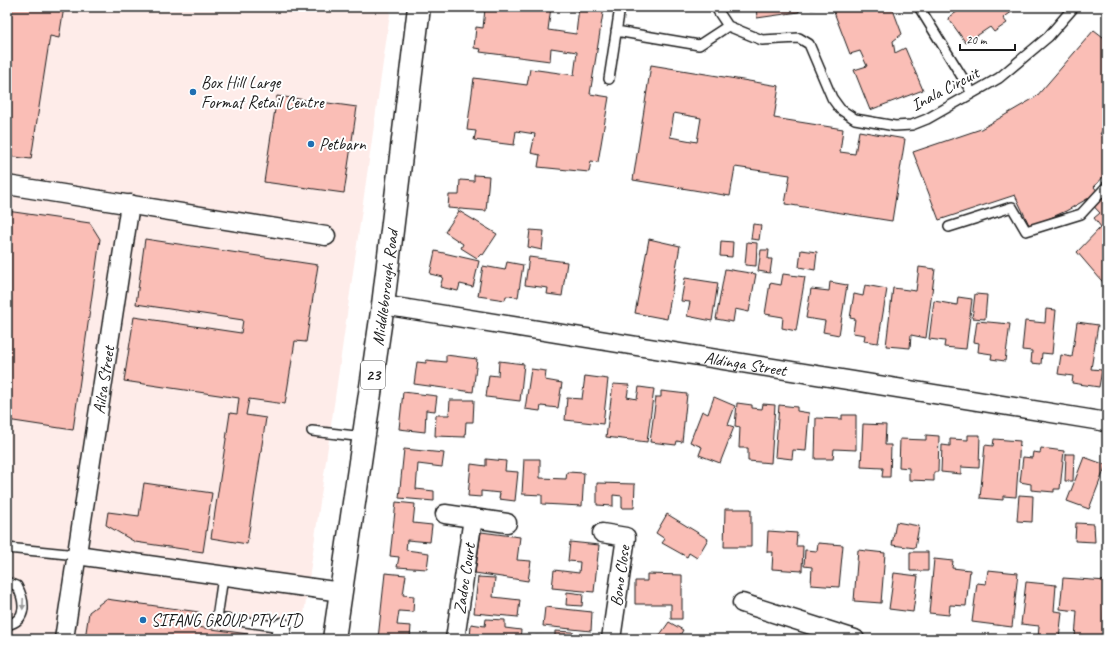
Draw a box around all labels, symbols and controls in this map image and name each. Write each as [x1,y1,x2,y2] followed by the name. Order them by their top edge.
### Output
[960,26,1015,52] scale bar
[966,32,988,48] text: 20 m
[907,61,985,116] street label: Inala Circuit
[201,72,325,113] place label: Box Hill Large Format Retail Centre
[188,87,198,97] marker: Box Hill Large Format Retail Centre
[319,134,367,155] place label: Petbarn
[306,139,316,149] marker: Petbarn
[367,225,403,347] street label: Middleborough Road
[88,342,119,415] street label: Ailsa Street
[703,347,790,381] street label: Aldinga Street
[361,361,385,389] road number: 23
[448,540,480,615] street label: Zadoc Court
[605,543,635,608] street label: Bono Close
[19,597,26,610] one-way arrow
[151,610,304,631] place label: SIFANG GROUP PTY LTD
[138,615,148,625] marker: SIFANG GROUP PTY LTD

